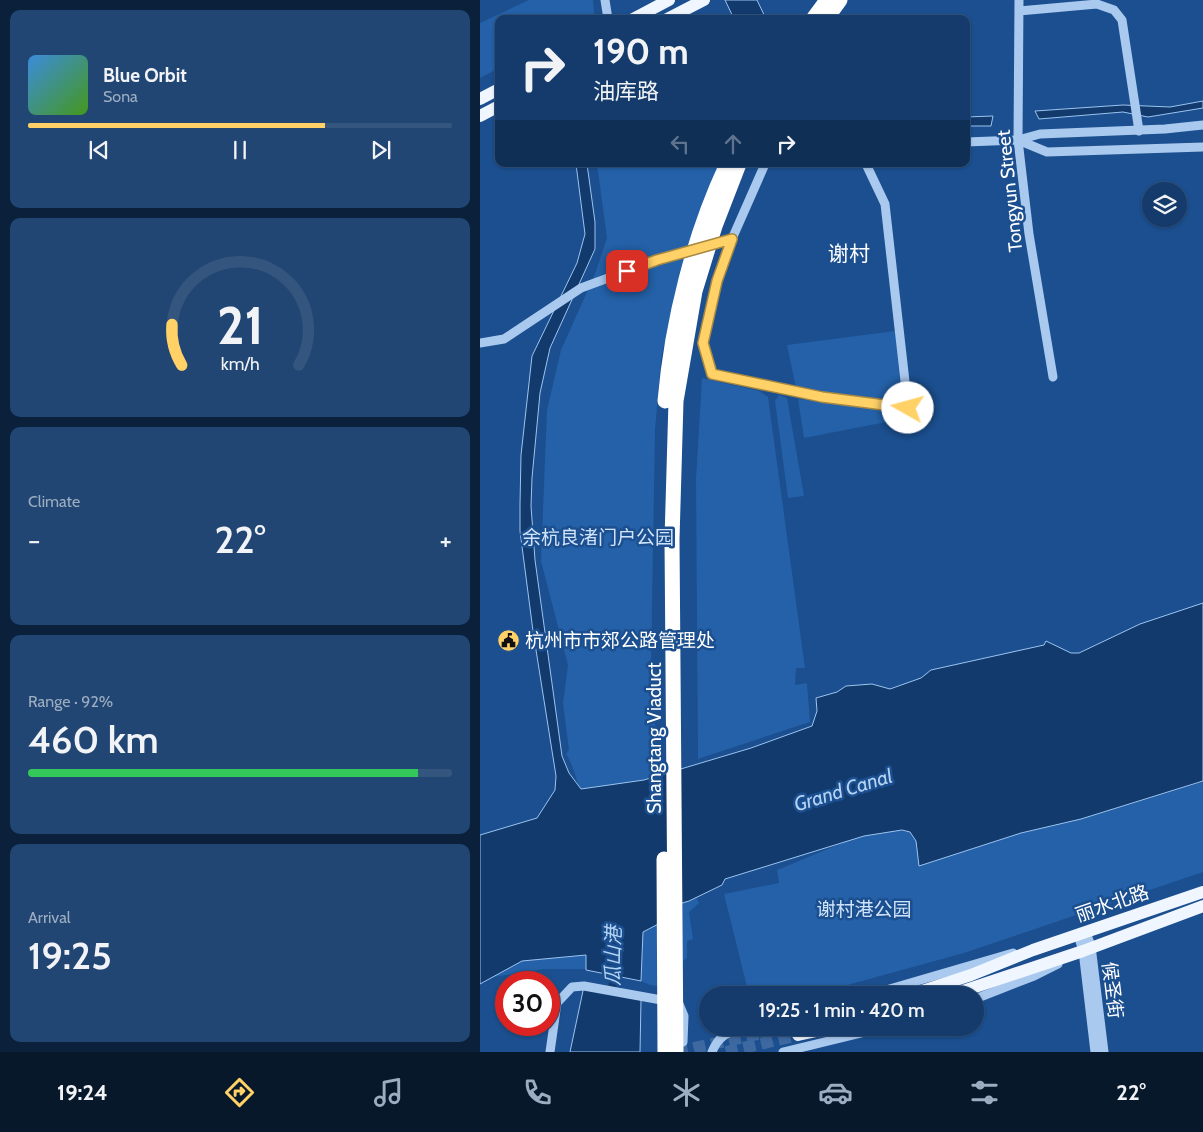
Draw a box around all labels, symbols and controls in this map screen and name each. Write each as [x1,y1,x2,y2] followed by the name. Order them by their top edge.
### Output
[593,30,689,73] text: 190 m
[510,35,575,100] icon: right
[103,64,187,87] text: Blue Orbit
[593,78,659,105] text: 油库路
[103,87,138,106] text: Sona
[992,128,1027,253] street label: Tongyun Street
[666,130,694,158] icon: left
[719,130,747,158] icon: ahead
[772,130,800,158] icon: right
[85,136,113,164] icon: previous
[226,136,254,164] icon: pause
[367,136,395,164] icon: next
[1142,182,1187,227] map controls
[1142,182,1187,227] button: layers
[828,241,870,266] district label: 谢村
[606,250,648,292] pin
[613,257,641,285] icon: arrive
[217,294,263,357] text: 21
[220,353,260,374] text: km/h
[881,381,933,433] position arrow
[28,492,80,511] text: Climate
[214,516,266,563] text: 22°
[28,523,40,557] text: −
[440,523,452,557] text: +
[522,526,674,549] park label: 余杭良渚门户公园
[497,628,521,652] public building icon: 杭州市市郊公路管理处
[525,629,715,652] place label: 杭州市市郊公路管理处
[643,662,666,814] street label: Shangtang Viaduct
[28,692,113,711] text: Range · 92%
[28,716,159,763] text: 460 km
[791,764,895,816] water label: Grand Canal
[1072,880,1152,927] street label: 丽水北路
[816,898,912,921] park label: 谢村港公园
[28,908,71,927] text: Arrival
[600,923,626,986] water label: 瓜山港
[28,932,112,979] text: 19:25
[1098,960,1127,1020] street label: 候圣街
[495,971,560,1036] speed limit sign: 30
[759,999,924,1022] text: 19:25 · 1 min · 420 m
[222,1075,257,1110] icon: directions
[371,1075,406,1110] icon: music
[520,1075,555,1110] icon: phone
[669,1075,704,1110] icon: climate
[818,1075,853,1110] icon: car
[967,1075,1002,1110] icon: filters
[57,1079,108,1106] text: 19:24
[1116,1079,1146,1106] text: 22°

